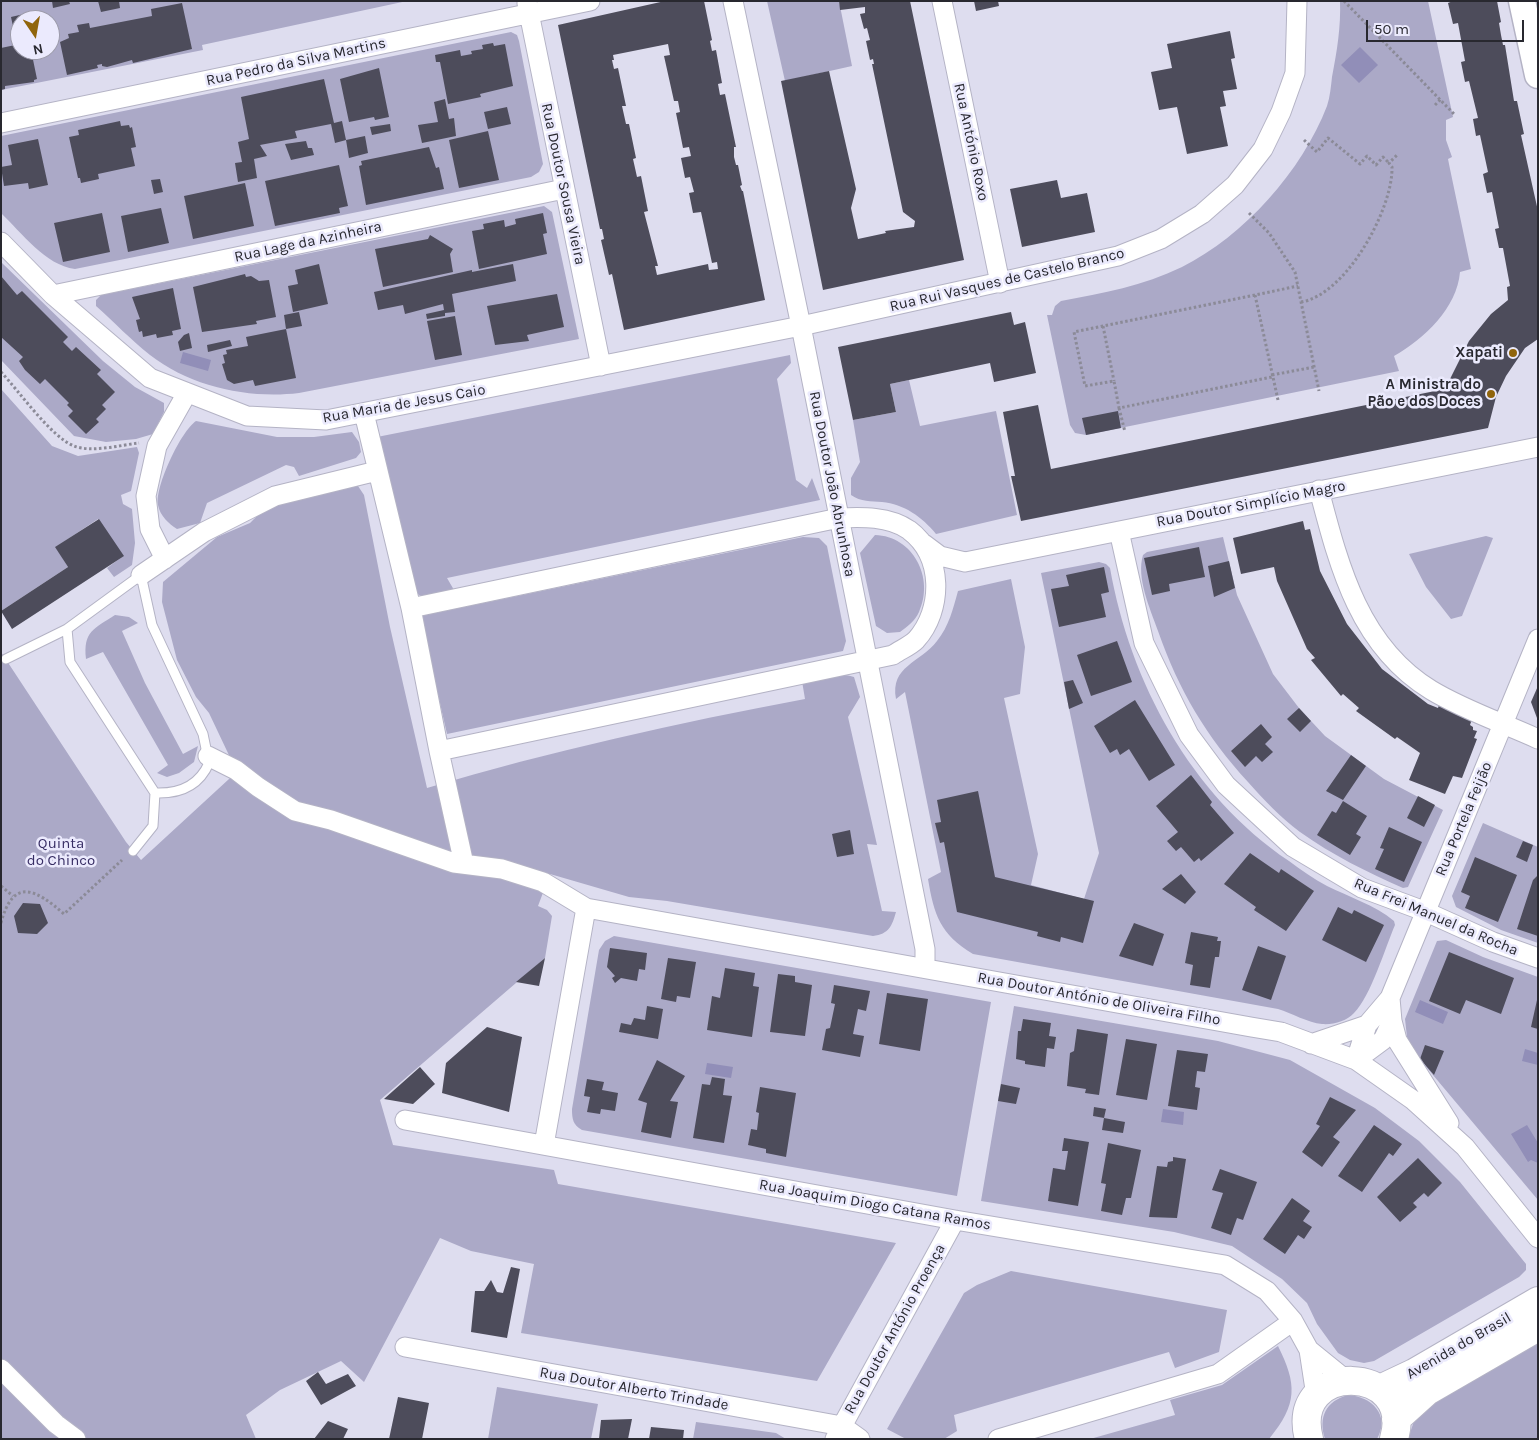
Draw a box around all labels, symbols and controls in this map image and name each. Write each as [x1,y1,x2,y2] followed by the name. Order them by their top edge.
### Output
[10,10,60,60] north arrow
[1369,10,1526,42] scale bar
[1374,20,1409,38] text: 50 m
[204,34,388,90] street label: Rua Pedro da Silva Martins
[31,40,45,59] text: N
[950,81,992,203] street label: Rua António Roxo
[537,101,589,267] street label: Rua Doutor Sousa Vieira
[233,218,383,266] street label: Rua Lage da Azinheira
[888,244,1126,316] street label: Rua Rui Vasques de Castelo Branco
[1455,344,1503,362] place label: Xapati
[1507,347,1519,359] marker: Xapati
[1367,376,1481,411] place label: A Ministra do Pão e dos Doces
[321,381,487,427] street label: Rua Maria de Jesus Caio
[1485,388,1497,400] marker: A Ministra do Pão e dos Doces
[805,390,859,578] street label: Rua Doutor João Abrunhosa
[1155,477,1347,531] street label: Rua Doutor Simplício Magro
[1432,759,1496,879] street label: Rua Portela Feijão
[27,835,95,870] park label: Quinta do Chinco
[1351,874,1521,960] street label: Rua Frei Manuel da Rocha
[976,969,1222,1029] street label: Rua Doutor António de Oliveira Filho
[758,1176,992,1234] street label: Rua Joaquim Diogo Catana Ramos
[841,1241,949,1417] street label: Rua Doutor António Proença
[1403,1309,1515,1383] street label: Avenida do Brasil
[538,1364,730,1414] street label: Rua Doutor Alberto Trindade

